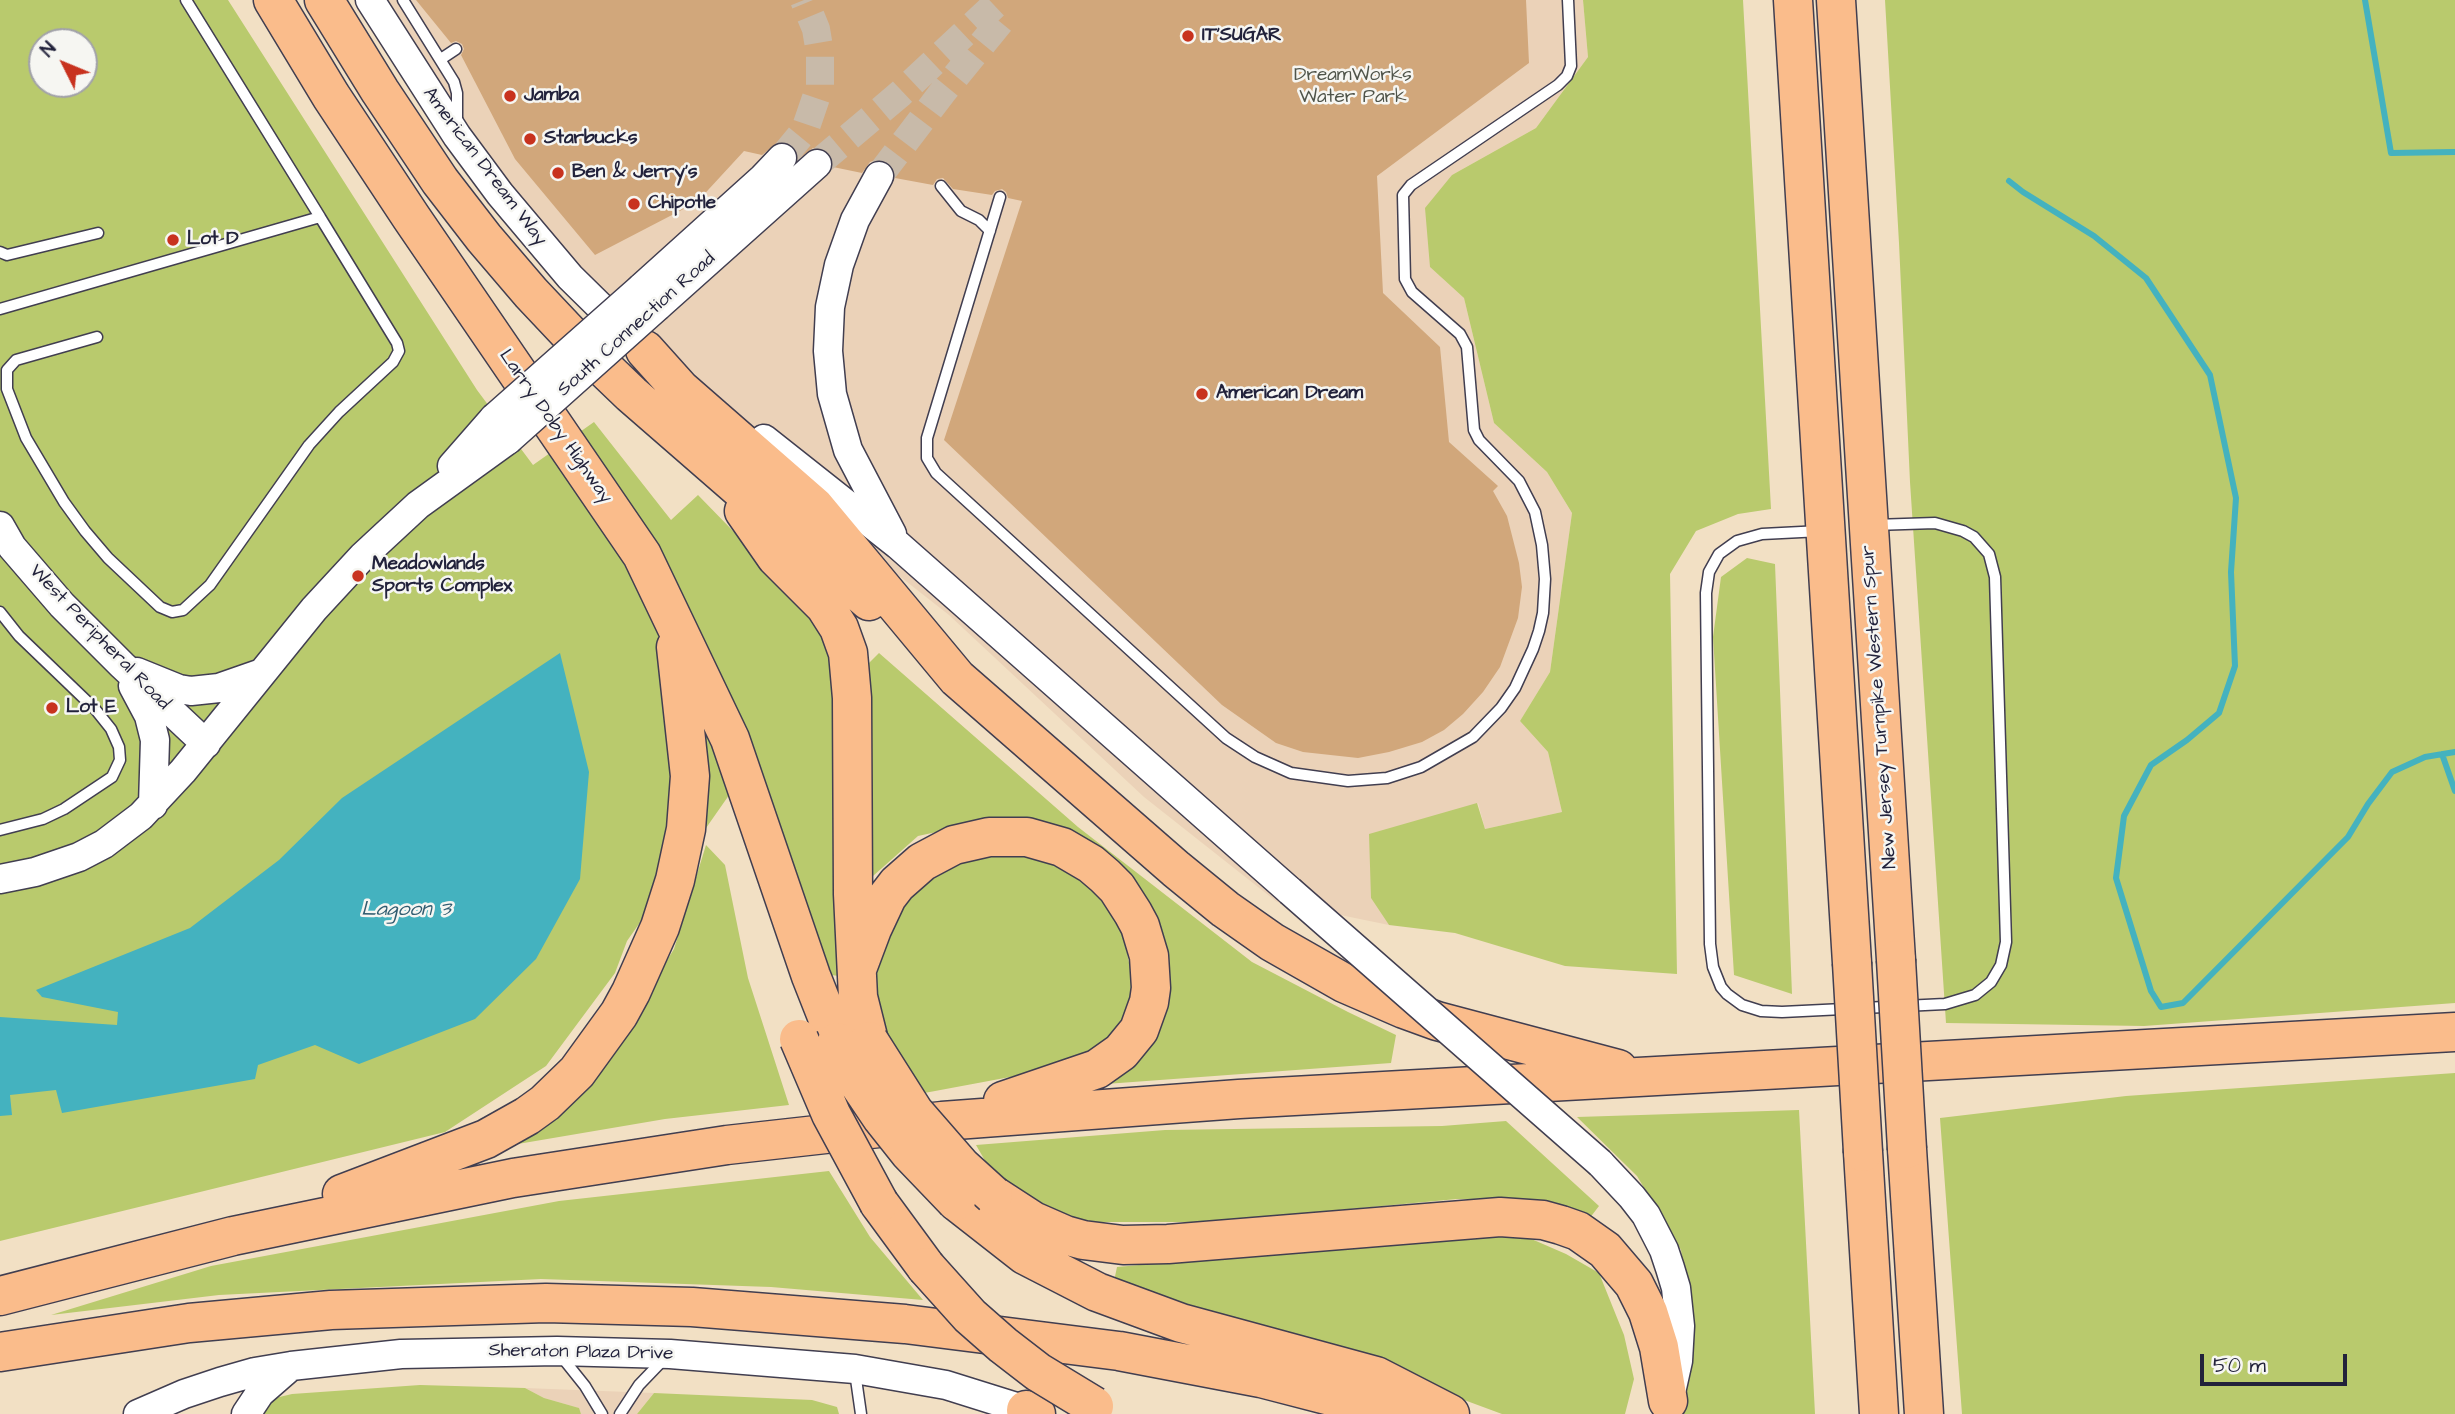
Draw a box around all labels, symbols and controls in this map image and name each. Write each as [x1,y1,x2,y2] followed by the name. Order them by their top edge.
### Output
[1202,25,1282,47] place label: IT'SUGAR
[28,28,98,98] north arrow
[1180,28,1196,44] marker: IT'SUGAR
[35,36,63,63] text: N
[1294,65,1412,109] park label: DreamWorks Water Park
[417,83,551,251] street label: American Dream Way
[524,85,579,107] place label: Jamba
[502,88,518,104] marker: Jamba
[544,128,638,150] place label: Starbucks
[522,131,538,147] marker: Starbucks
[572,162,698,184] place label: Ben & Jerry's
[550,165,566,181] marker: Ben & Jerry's
[648,193,716,215] place label: Chipotle
[626,196,642,212] marker: Chipotle
[187,229,238,251] place label: Lot D
[165,232,181,248] marker: Lot D
[553,248,721,402] street label: South Connection Road
[493,346,617,508] street label: Larry Doby Highway
[1216,383,1363,405] place label: American Dream
[1194,386,1210,402] marker: American Dream
[1857,544,1903,870] street label: New Jersey Turnpike Western Spur
[372,554,512,598] place label: Meadowlands Sports Complex
[24,561,174,715] street label: West Peripheral Road
[350,568,366,584] marker: Meadowlands Sports Complex
[66,697,116,719] place label: Lot E
[44,700,60,716] marker: Lot E
[361,898,451,924] water label: Lagoon 3
[488,1340,674,1366] street label: Sheraton Plaza Drive
[2203,1340,2350,1384] scale bar
[2213,1351,2266,1380] text: 50 m

